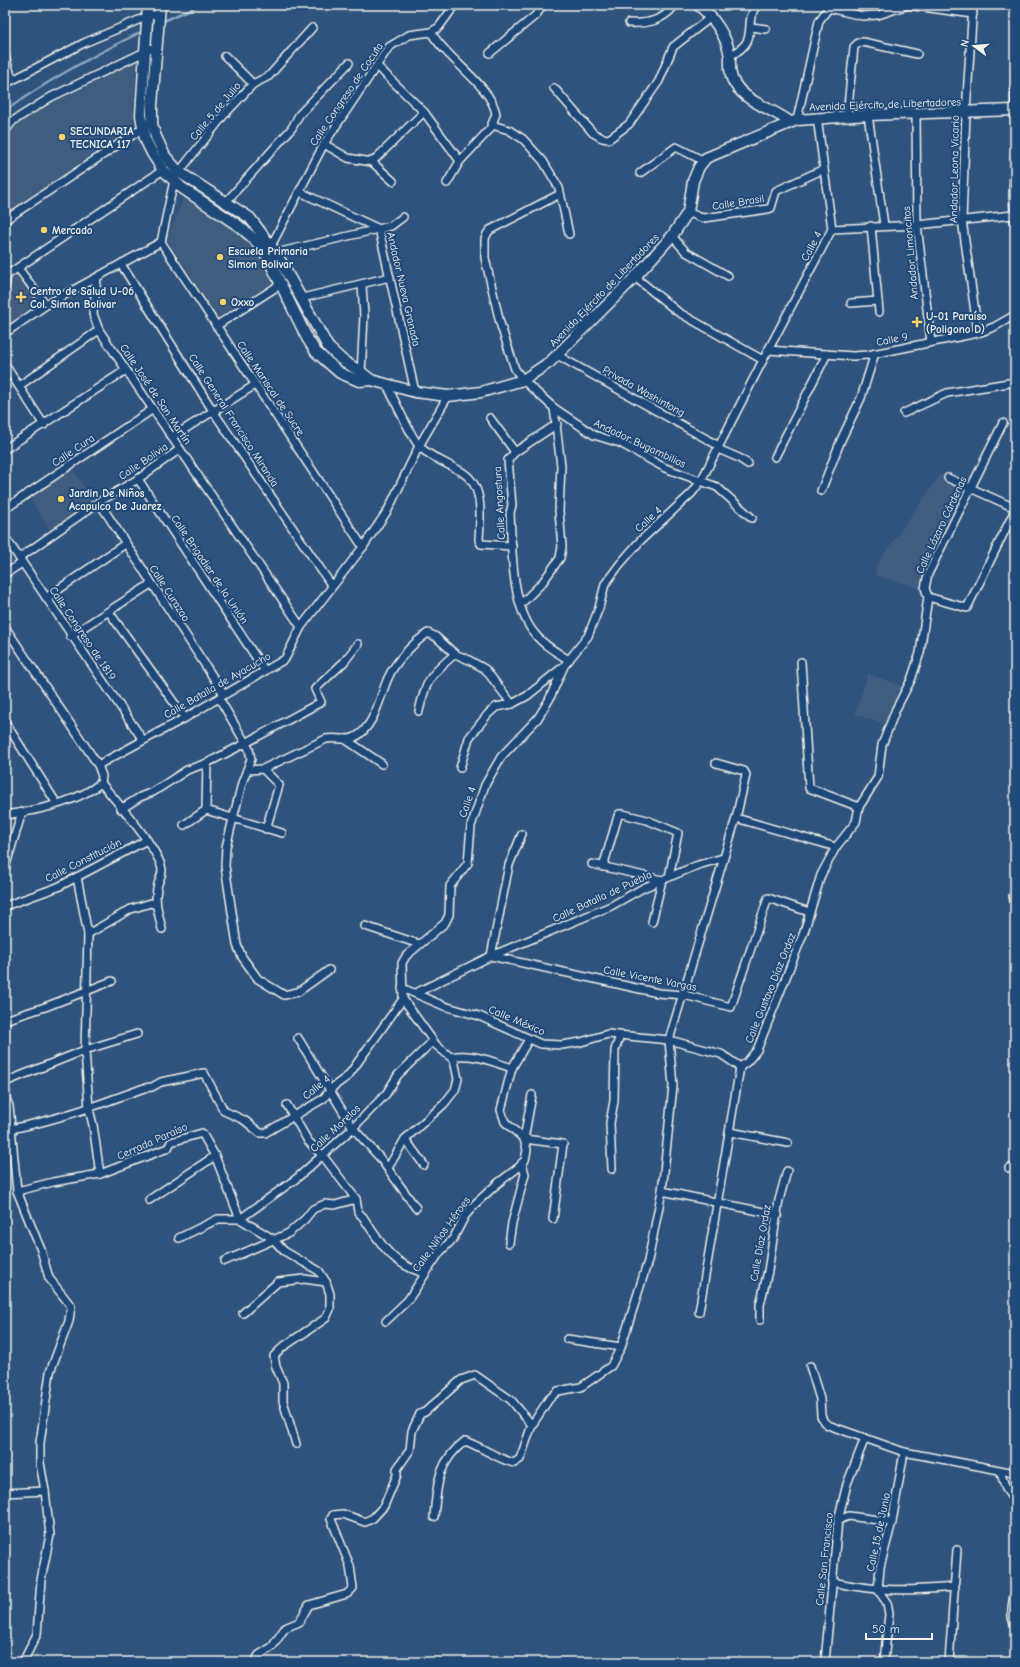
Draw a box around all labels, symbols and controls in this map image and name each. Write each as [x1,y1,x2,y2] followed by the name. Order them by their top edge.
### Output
[954,26,994,66] north arrow
[958,38,972,49] text: N
[307,40,386,148] street label: Calle Congreso de Cocuta
[187,79,244,143] street label: Calle 5 de Julio
[809,95,962,114] street label: Avenida Ejército de Libertadores
[947,115,962,223] street label: Andador Leona Vicario
[70,125,133,151] place label: SECUNDARIA TECNICA 117
[57,132,67,142] marker: SECUNDARIA TECNICA 117
[711,192,765,213] street label: Calle Brasil
[900,205,921,300] street label: Andador Limoncitos
[52,224,93,237] place label: Mercado
[39,225,49,235] marker: Mercado
[798,229,825,263] street label: Calle 4
[384,231,423,347] street label: Andador Nueva Granada
[547,231,662,350] street label: Avenida Ejército de Libertadores
[228,245,308,271] place label: Escuela Primaria Simon Bolivar
[215,252,225,262] marker: Escuela Primaria Simon Bolivar
[30,285,134,311] place label: Centro de Salud U-06 Col. Simon Bolivar
[15,291,27,303] marker: Centro de Salud U-06 Col. Simon Bolivar
[231,296,255,309] place label: Oxxo
[218,297,228,307] marker: Oxxo
[926,310,987,336] place label: U-01 Paraíso (Poligono D)
[911,316,923,328] marker: U-01 Paraíso (Poligono D)
[875,330,909,349] street label: Calle 9
[234,338,307,439] street label: Calle Mariscal de Sucre
[117,342,194,447] street label: Calle José de San Martín
[186,351,281,489] street label: Calle General Francisco Miranda
[600,363,687,420] street label: Privada Washintong
[592,416,688,471] street label: Andador Bugambilias
[49,431,97,469] street label: Calle Cura
[116,440,170,483] street label: Calle Bolivia
[491,466,508,540] street label: Calle Angostura
[913,474,970,576] street label: Calle Lázaro Cárdenas
[69,487,162,513] place label: Jardin De Niños Acapulco De Juarez
[56,494,66,504] marker: Jardin De Niños Acapulco De Juarez
[632,504,664,535] street label: Calle 4
[168,512,251,626] street label: Calle Brigadier de la Unión
[147,563,193,624] street label: Calle Curazao
[46,584,119,683] street label: Calle Congreso de 1819
[161,649,273,721] street label: Calle Batalla de Ayacucho
[456,785,479,819] street label: Calle 4
[43,836,124,885] street label: Calle Constitución
[551,868,654,925] street label: Calle Batalla de Puebla
[742,931,799,1045] street label: Calle Gustavo Díaz Ordaz
[602,963,698,994] street label: Calle Vicente Vargas
[487,1003,547,1038] street label: Calle México
[300,1072,333,1102] street label: Calle 4
[308,1102,363,1155] street label: Calle Morelos
[115,1120,190,1163] street label: Cerrada Paraíso
[410,1194,473,1274] street label: Calle Niños Héroes
[747,1204,774,1282] street label: Calle Díaz Ordaz
[864,1491,893,1573] street label: Calle 15 de Junio
[813,1512,836,1606] street label: Calle San Francisco
[866,1615,932,1641] scale bar
[872,1622,900,1636] text: 50 m

